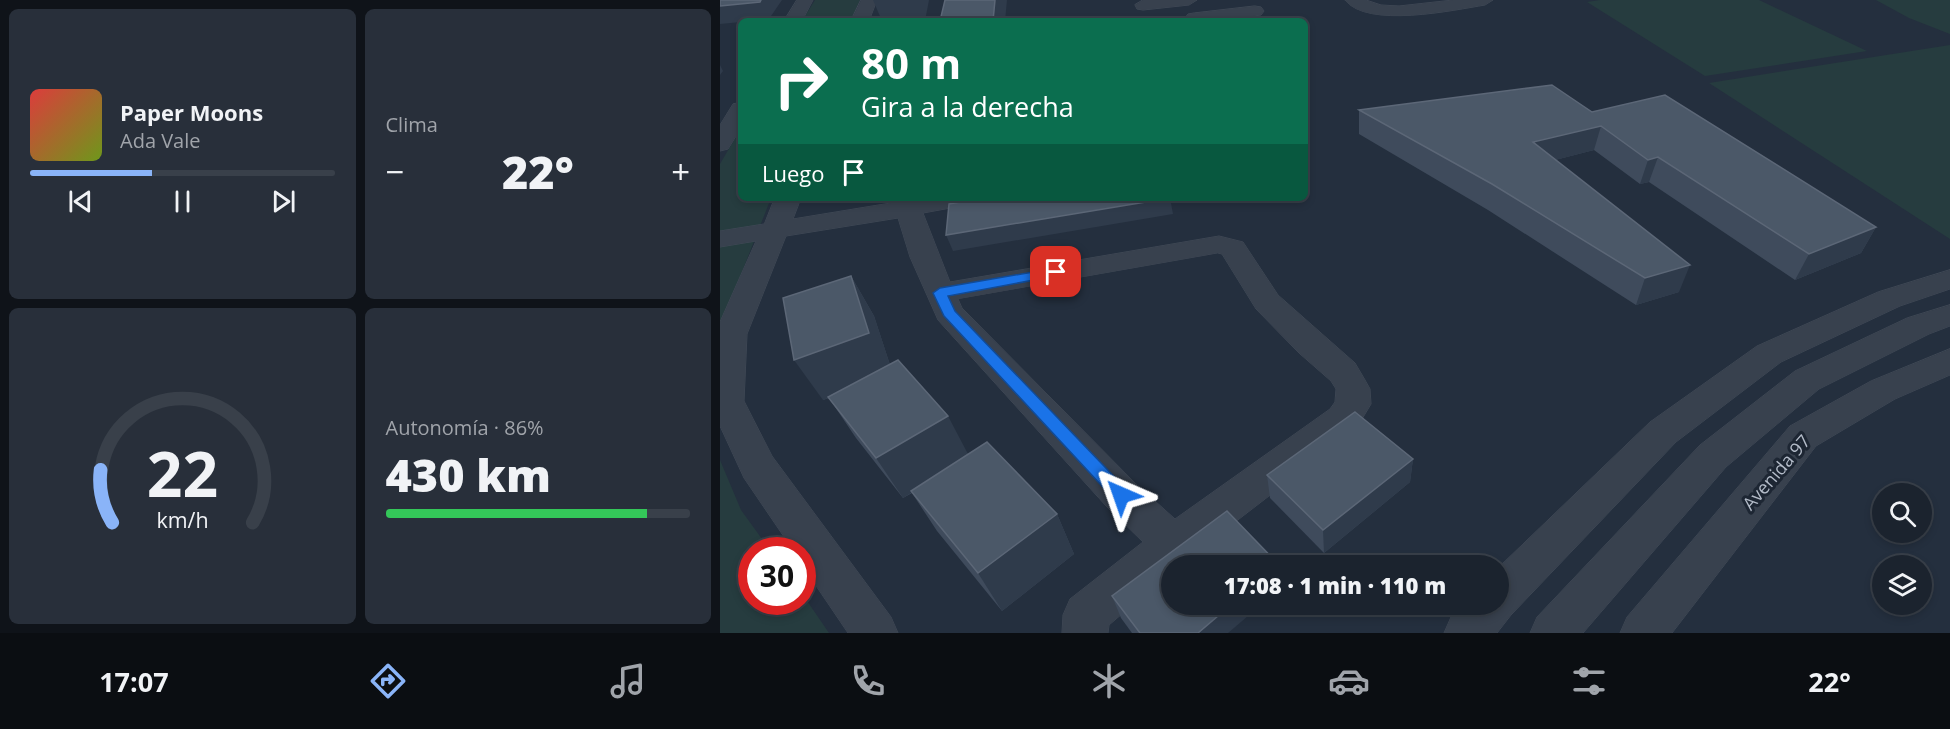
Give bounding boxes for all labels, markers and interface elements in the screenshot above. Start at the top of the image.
text: 80 m [861,34,961,91]
icon: right [762,42,840,120]
text: Gira a la derecha [861,88,1074,125]
text: Paper Moons [120,97,263,127]
text: Clima [386,111,438,138]
text: Ada Vale [120,127,201,154]
text: 22° [502,141,574,202]
text: − [386,149,404,194]
text: + [671,149,690,194]
icon: arrive [837,156,870,189]
text: Luego [762,158,825,188]
icon: previous [64,185,97,218]
icon: pause [166,185,199,218]
icon: next [267,185,300,218]
pin [1030,246,1081,297]
icon: arrive [1039,255,1072,288]
text: Autonomía · 86% [386,414,544,441]
street label: Avenida 97 [1737,429,1815,515]
text: 22 [147,430,218,515]
text: 430 km [386,444,551,505]
position arrow [1089,463,1153,527]
map controls [1872,483,1932,615]
button: search [1872,483,1932,543]
text: km/h [156,505,208,534]
speed limit sign: 30 [738,537,816,615]
button: layers [1872,555,1932,615]
text: 17:08 · 1 min · 110 m [1224,570,1446,600]
icon: directions [367,660,409,702]
icon: music [607,660,649,702]
icon: phone [847,660,889,702]
icon: climate [1088,660,1130,702]
icon: car [1328,660,1370,702]
icon: filters [1568,660,1610,702]
text: 17:07 [99,663,169,700]
text: 22° [1808,663,1851,700]

